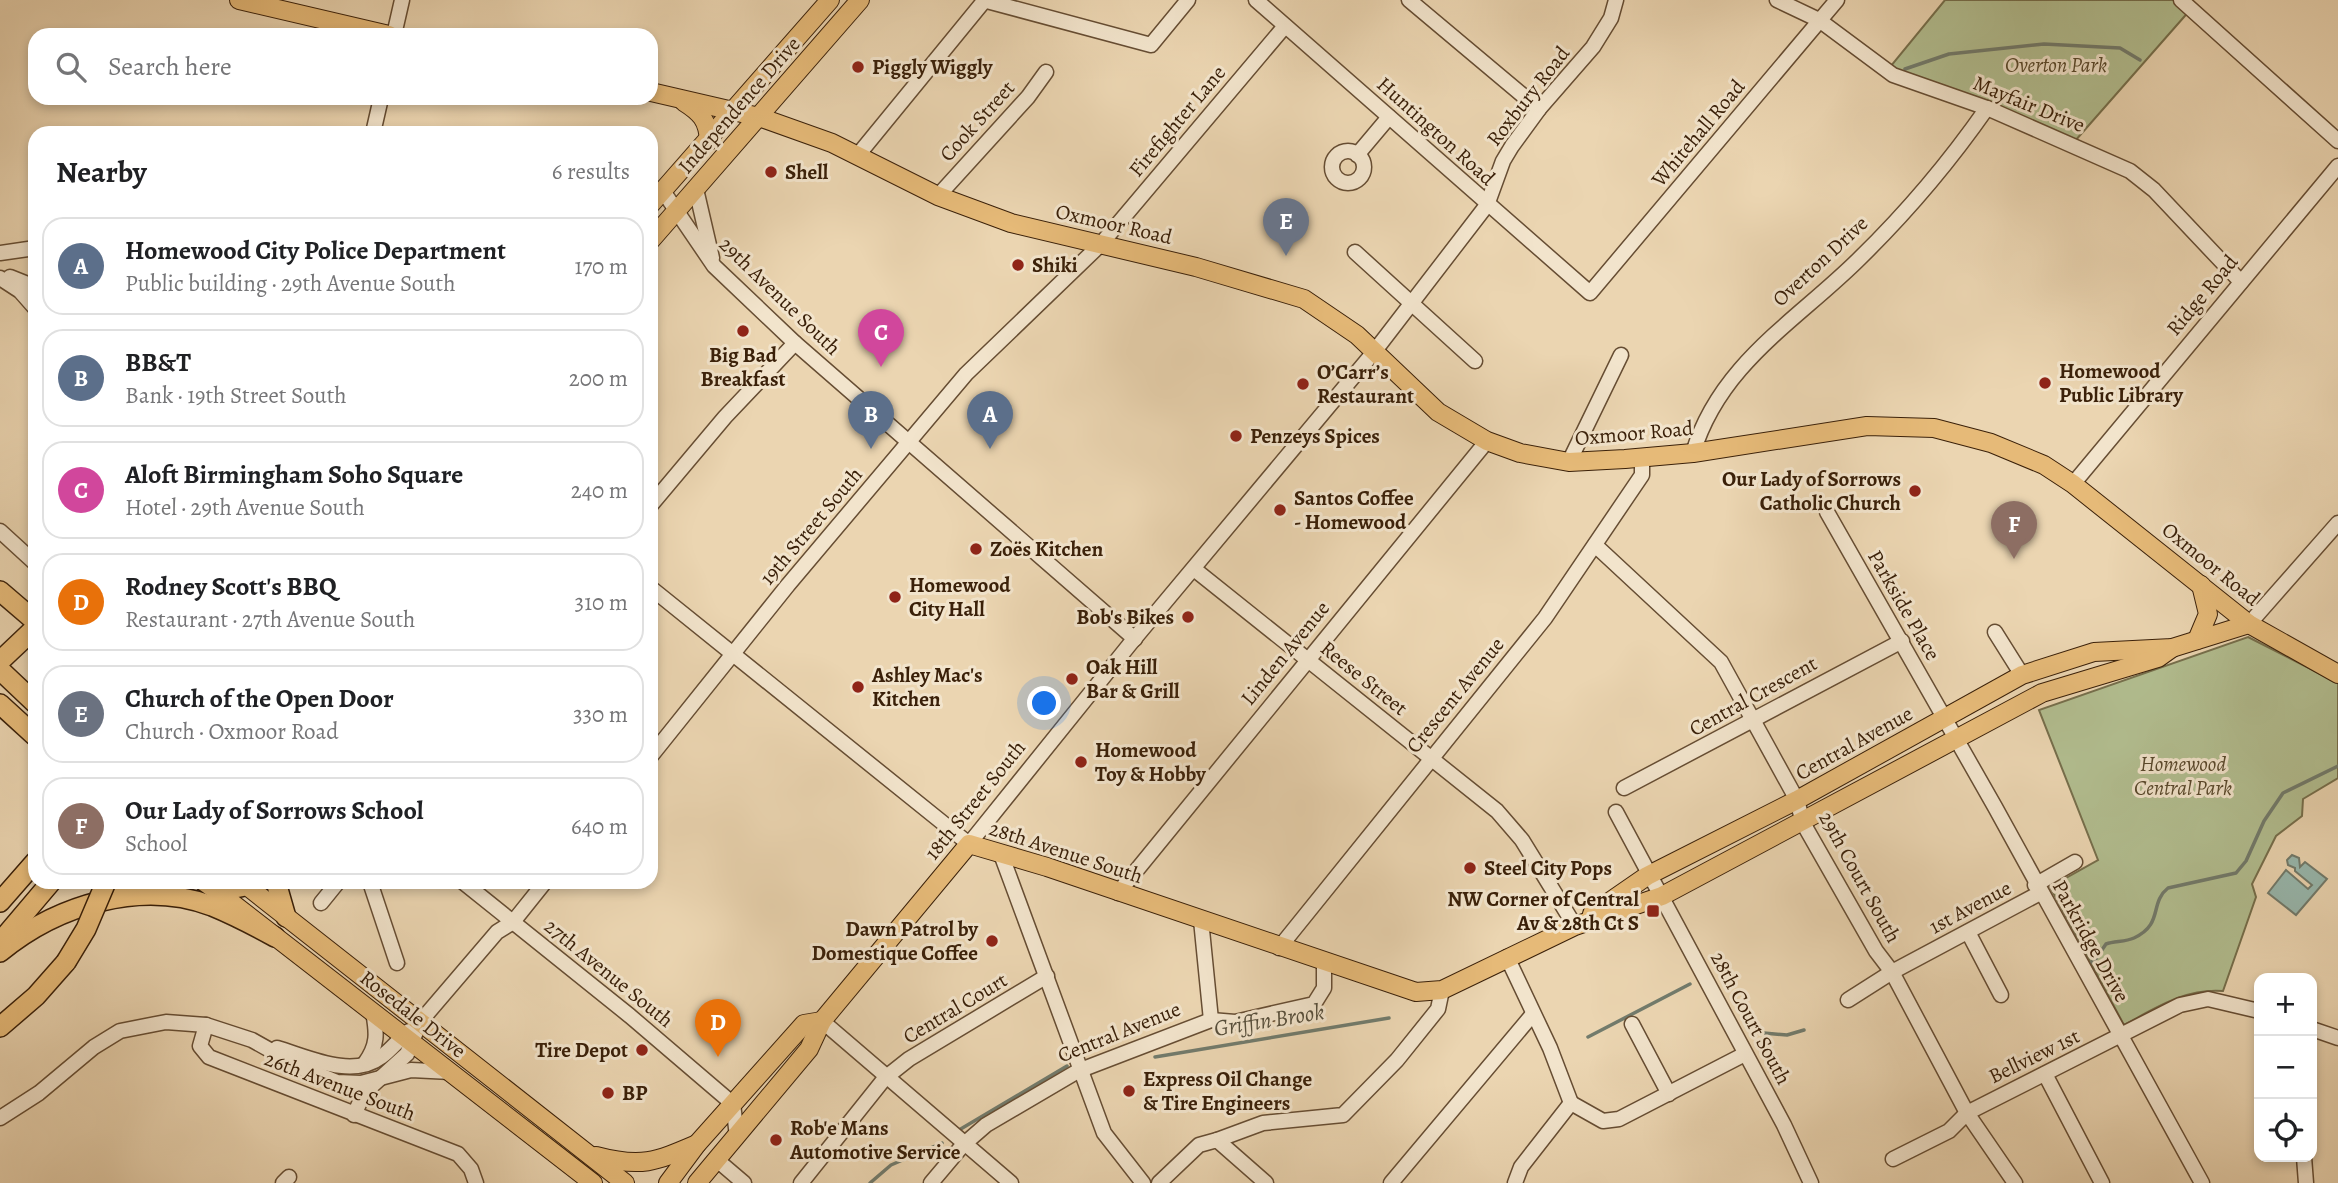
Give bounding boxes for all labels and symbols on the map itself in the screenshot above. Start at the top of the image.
street label: Independence Drive [672,31,806,179]
street label: Roxbury Road [1480,40,1576,152]
park label: Overton Park [2005,51,2107,79]
place label: Piggly Wiggly [872,53,994,81]
marker: Piggly Wiggly [850,59,866,75]
street label: Firefighter Lane [1122,59,1232,183]
street label: Mayfair Drive [1969,69,2089,139]
street label: Huntington Road [1371,70,1502,192]
street label: Whitehall Road [1644,73,1752,193]
street label: Cook Street [933,74,1021,167]
place label: Shell [785,158,829,186]
marker: Shell [763,164,779,180]
street label: Oxmoor Road [1053,197,1176,251]
pin: E [1263,198,1309,256]
street label: Overton Drive [1766,209,1874,313]
street label: 29th Avenue South [713,231,847,361]
street label: Ridge Road [2160,248,2245,341]
place label: Shiki [1032,251,1078,279]
marker: Shiki [1010,257,1026,273]
pin: C [858,309,904,367]
marker: Big Bad Breakfast [735,323,751,339]
place label: Big Bad Breakfast [701,341,785,393]
place label: Homewood Public Library [2059,357,2184,409]
place label: O’Carr’s Restaurant [1317,358,1414,410]
marker: Homewood Public Library [2037,375,2053,391]
marker: O’Carr’s Restaurant [1295,376,1311,392]
pin: B [848,391,894,449]
pin: A [967,391,1013,449]
street label: Oxmoor Road [1574,414,1695,452]
place label: Penzeys Spices [1250,422,1380,450]
marker: Penzeys Spices [1228,428,1244,444]
street label: 19th Street South [754,461,868,591]
place label: Our Lady of Sorrows Catholic Church [1722,465,1901,517]
marker: Our Lady of Sorrows Catholic Church [1907,483,1923,499]
place label: Santos Coffee - Homewood [1294,484,1414,536]
pin: F [1991,501,2037,559]
marker: Santos Coffee - Homewood [1272,502,1288,518]
street label: Oxmoor Road [2156,516,2267,613]
place label: Zoës Kitchen [990,535,1104,563]
marker: Zoës Kitchen [968,541,984,557]
street label: Parkside Place [1861,545,1947,665]
place label: Homewood City Hall [909,571,1011,623]
marker: Homewood City Hall [887,589,903,605]
street label: Linden Avenue [1234,595,1336,711]
place label: Bob's Bikes [1076,603,1174,631]
marker: Bob's Bikes [1180,609,1196,625]
street label: Crescent Avenue [1400,631,1510,759]
street label: Reese Street [1315,634,1414,722]
street label: Central Crescent [1684,649,1822,743]
place label: Oak Hill Bar & Grill [1086,653,1180,705]
place label: Ashley Mac's Kitchen [871,661,983,713]
marker: Oak Hill Bar & Grill [1064,671,1080,687]
marker: Ashley Mac's Kitchen [850,679,866,695]
your location [1027,686,1061,720]
street label: Central Avenue [1790,699,1918,787]
street label: 18th Street South [918,734,1032,866]
place label: Homewood Toy & Hobby [1095,736,1207,788]
park label: Homewood Central Park [2134,750,2232,802]
marker: Homewood Toy & Hobby [1073,754,1089,770]
street label: 29th Court South [1812,806,1908,948]
street label: 28th Avenue South [986,814,1146,890]
place label: Steel City Pops [1484,854,1612,882]
marker: Steel City Pops [1462,860,1478,876]
street label: 1st Avenue [1924,874,2016,940]
street label: Parkridge Drive [2046,875,2136,1007]
place label: NW Corner of Central Av & 28th Ct S [1447,885,1639,937]
marker: NW Corner of Central Av & 28th Ct S [1645,903,1661,919]
street label: 27th Avenue South [539,912,679,1034]
place label: Dawn Patrol by Domestique Coffee [811,915,979,967]
marker: Dawn Patrol by Domestique Coffee [984,933,1000,949]
street label: 28th Court South [1704,947,1798,1089]
street label: Rosedale Drive [354,964,472,1064]
street label: Central Court [898,966,1012,1050]
street label: Central Avenue [1053,995,1185,1069]
water label: Griffin Brook [1212,996,1326,1044]
pin: D [695,999,741,1057]
street label: Bellview 1st [1984,1022,2084,1090]
place label: Tire Depot [535,1036,628,1064]
marker: Tire Depot [634,1042,650,1058]
street label: 26th Avenue South [261,1044,419,1128]
place label: Express Oil Change & Tire Engineers [1143,1065,1313,1117]
place label: BP [622,1079,647,1107]
marker: Express Oil Change & Tire Engineers [1121,1083,1137,1099]
marker: BP [600,1085,616,1101]
place label: Rob'e Mans Automotive Service [789,1114,961,1166]
marker: Rob'e Mans Automotive Service [768,1132,784,1148]

